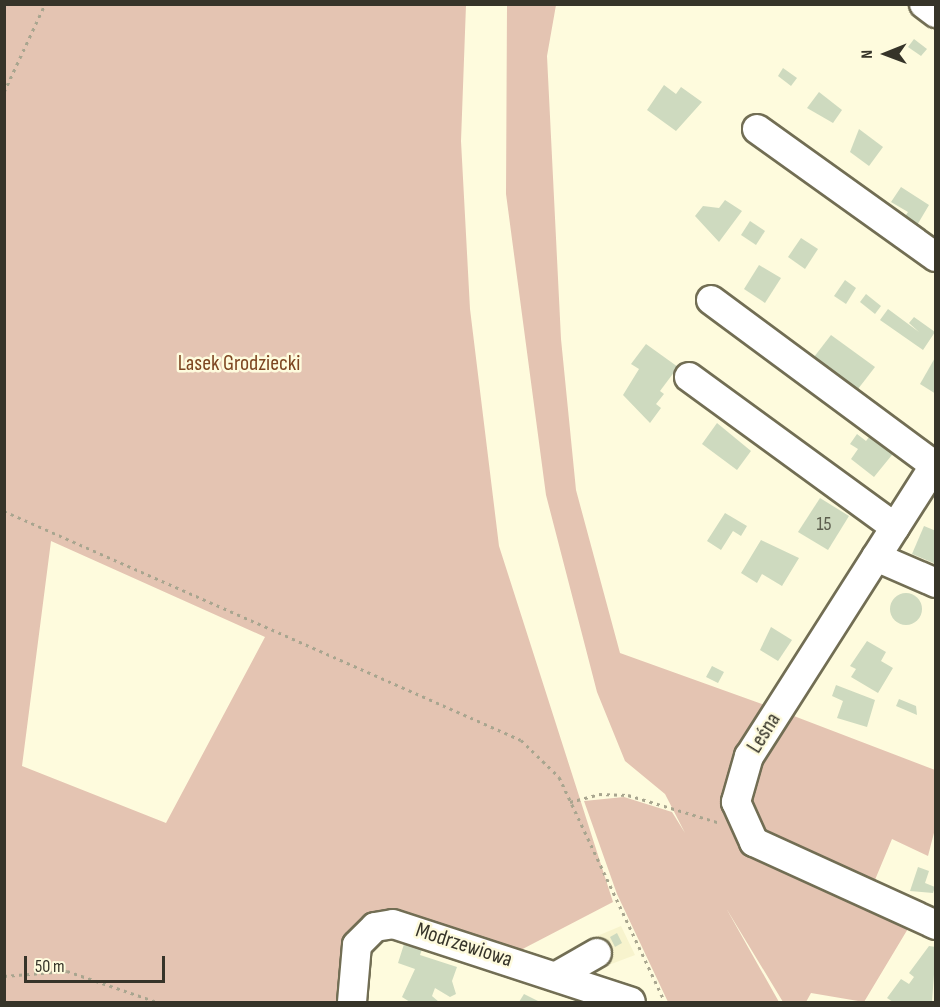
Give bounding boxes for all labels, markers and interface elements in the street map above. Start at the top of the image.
north arrow [856,24,916,84]
text: N [858,50,877,59]
park label: Lasek Grodziecki [178,351,300,377]
house number: 15 [816,512,832,536]
street label: Leśna [742,708,786,758]
street label: Modrzewiowa [412,917,516,973]
scale bar [27,944,168,982]
text: 50 m [35,956,65,977]

